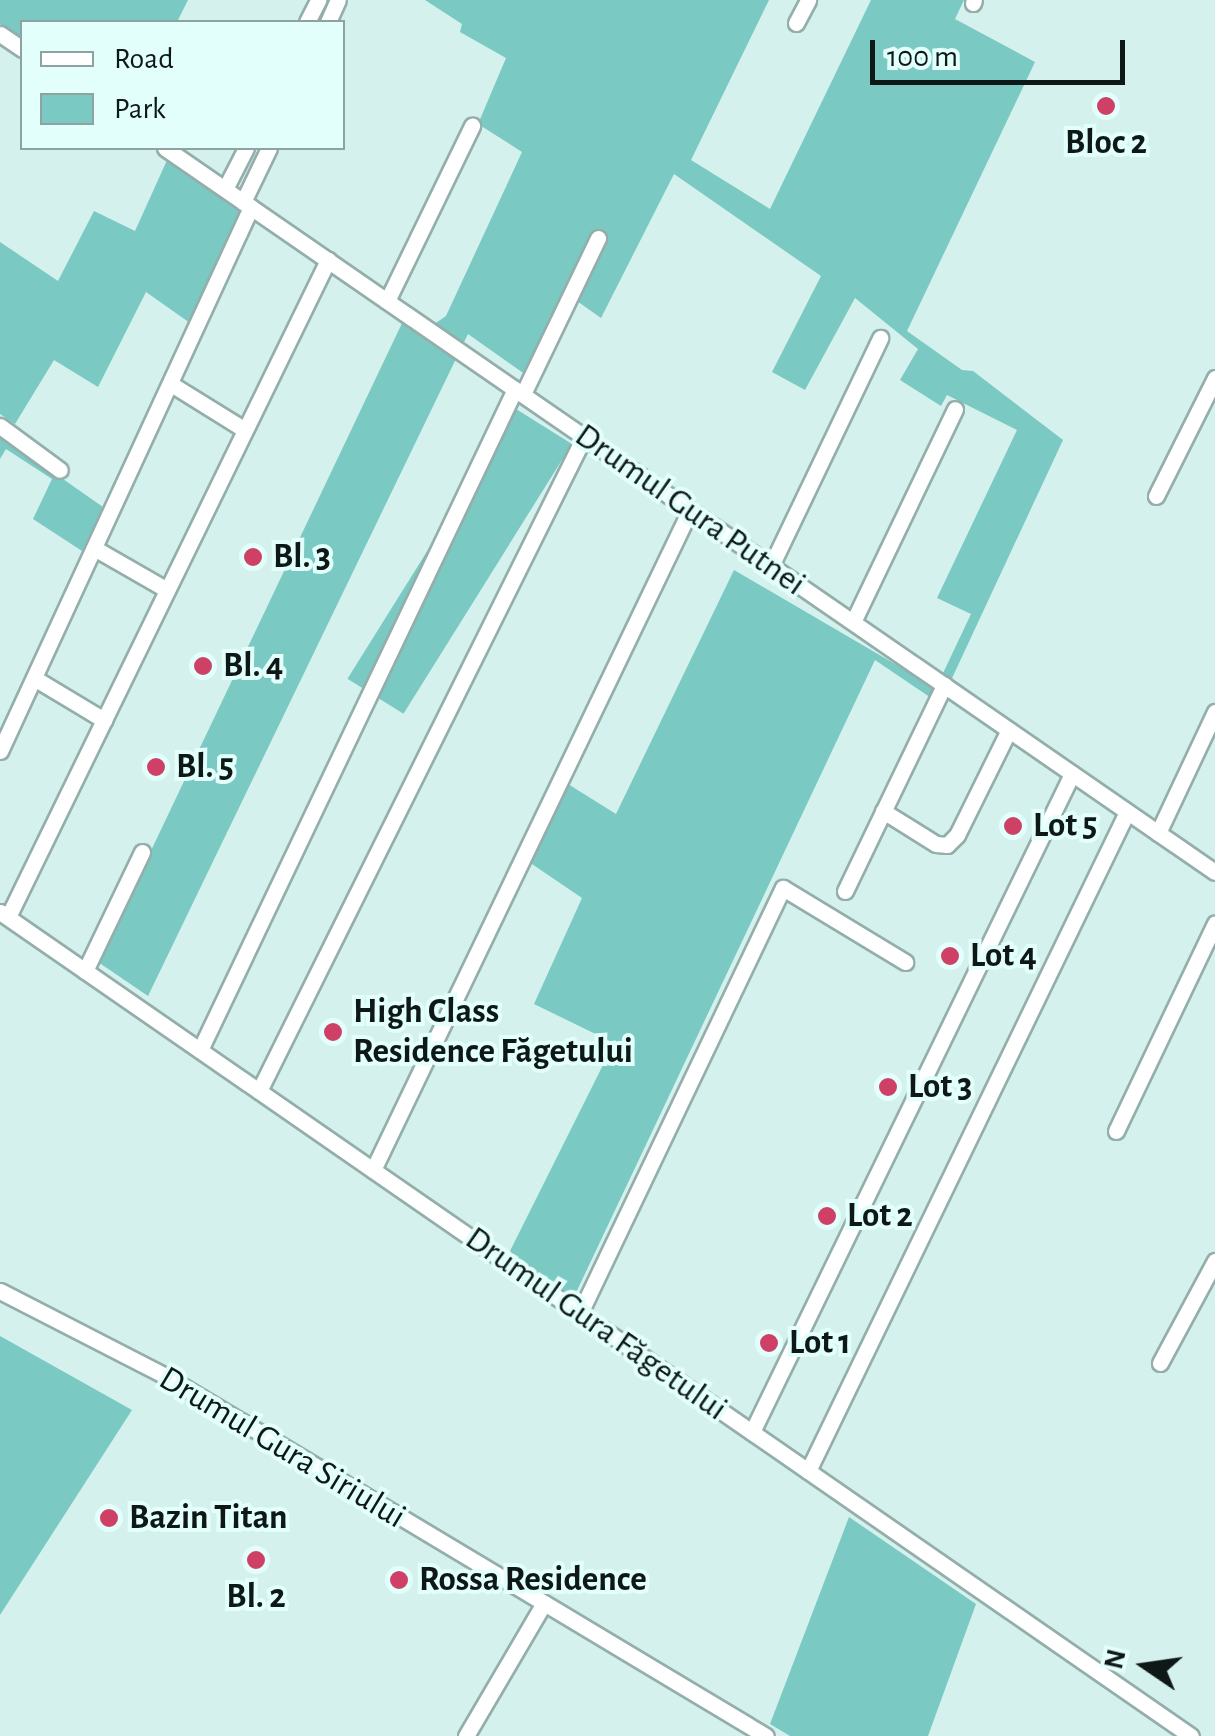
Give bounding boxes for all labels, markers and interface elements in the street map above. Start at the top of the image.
legend [20,20,345,150]
scale bar [875,20,1130,82]
text: 100 m [887,42,958,72]
text: Road [114,44,174,74]
text: Park [114,94,166,124]
marker: Bloc 2 [1095,95,1117,117]
place label: Bloc 2 [1065,122,1147,164]
street label: Drumul Gura Putnei [567,415,813,605]
place label: Bl. 3 [273,536,331,578]
marker: Bl. 3 [242,546,264,568]
place label: Bl. 4 [223,645,283,687]
marker: Bl. 4 [192,655,214,677]
place label: Bl. 5 [176,746,234,788]
marker: Bl. 5 [145,756,167,778]
place label: Lot 5 [1033,805,1097,847]
marker: Lot 5 [1002,815,1024,837]
place label: Lot 4 [970,935,1037,977]
marker: Lot 4 [939,945,961,967]
place label: High Class Residence Făgetului [353,991,633,1073]
marker: High Class Residence Făgetului [322,1021,344,1043]
place label: Lot 3 [908,1066,972,1108]
marker: Lot 3 [877,1076,899,1098]
place label: Lot 2 [847,1195,913,1237]
marker: Lot 2 [816,1205,838,1227]
street label: Drumul Gura Făgetului [457,1218,735,1430]
place label: Lot 1 [789,1322,851,1364]
marker: Lot 1 [758,1332,780,1354]
street label: Drumul Gura Siriului [151,1358,413,1538]
place label: Bazin Titan [129,1497,288,1539]
marker: Bazin Titan [98,1507,120,1529]
marker: Bl. 2 [245,1549,267,1571]
place label: Rossa Residence [419,1559,647,1601]
marker: Rossa Residence [388,1569,410,1591]
place label: Bl. 2 [226,1576,286,1618]
north arrow [1095,1616,1195,1716]
text: N [1100,1647,1132,1672]

